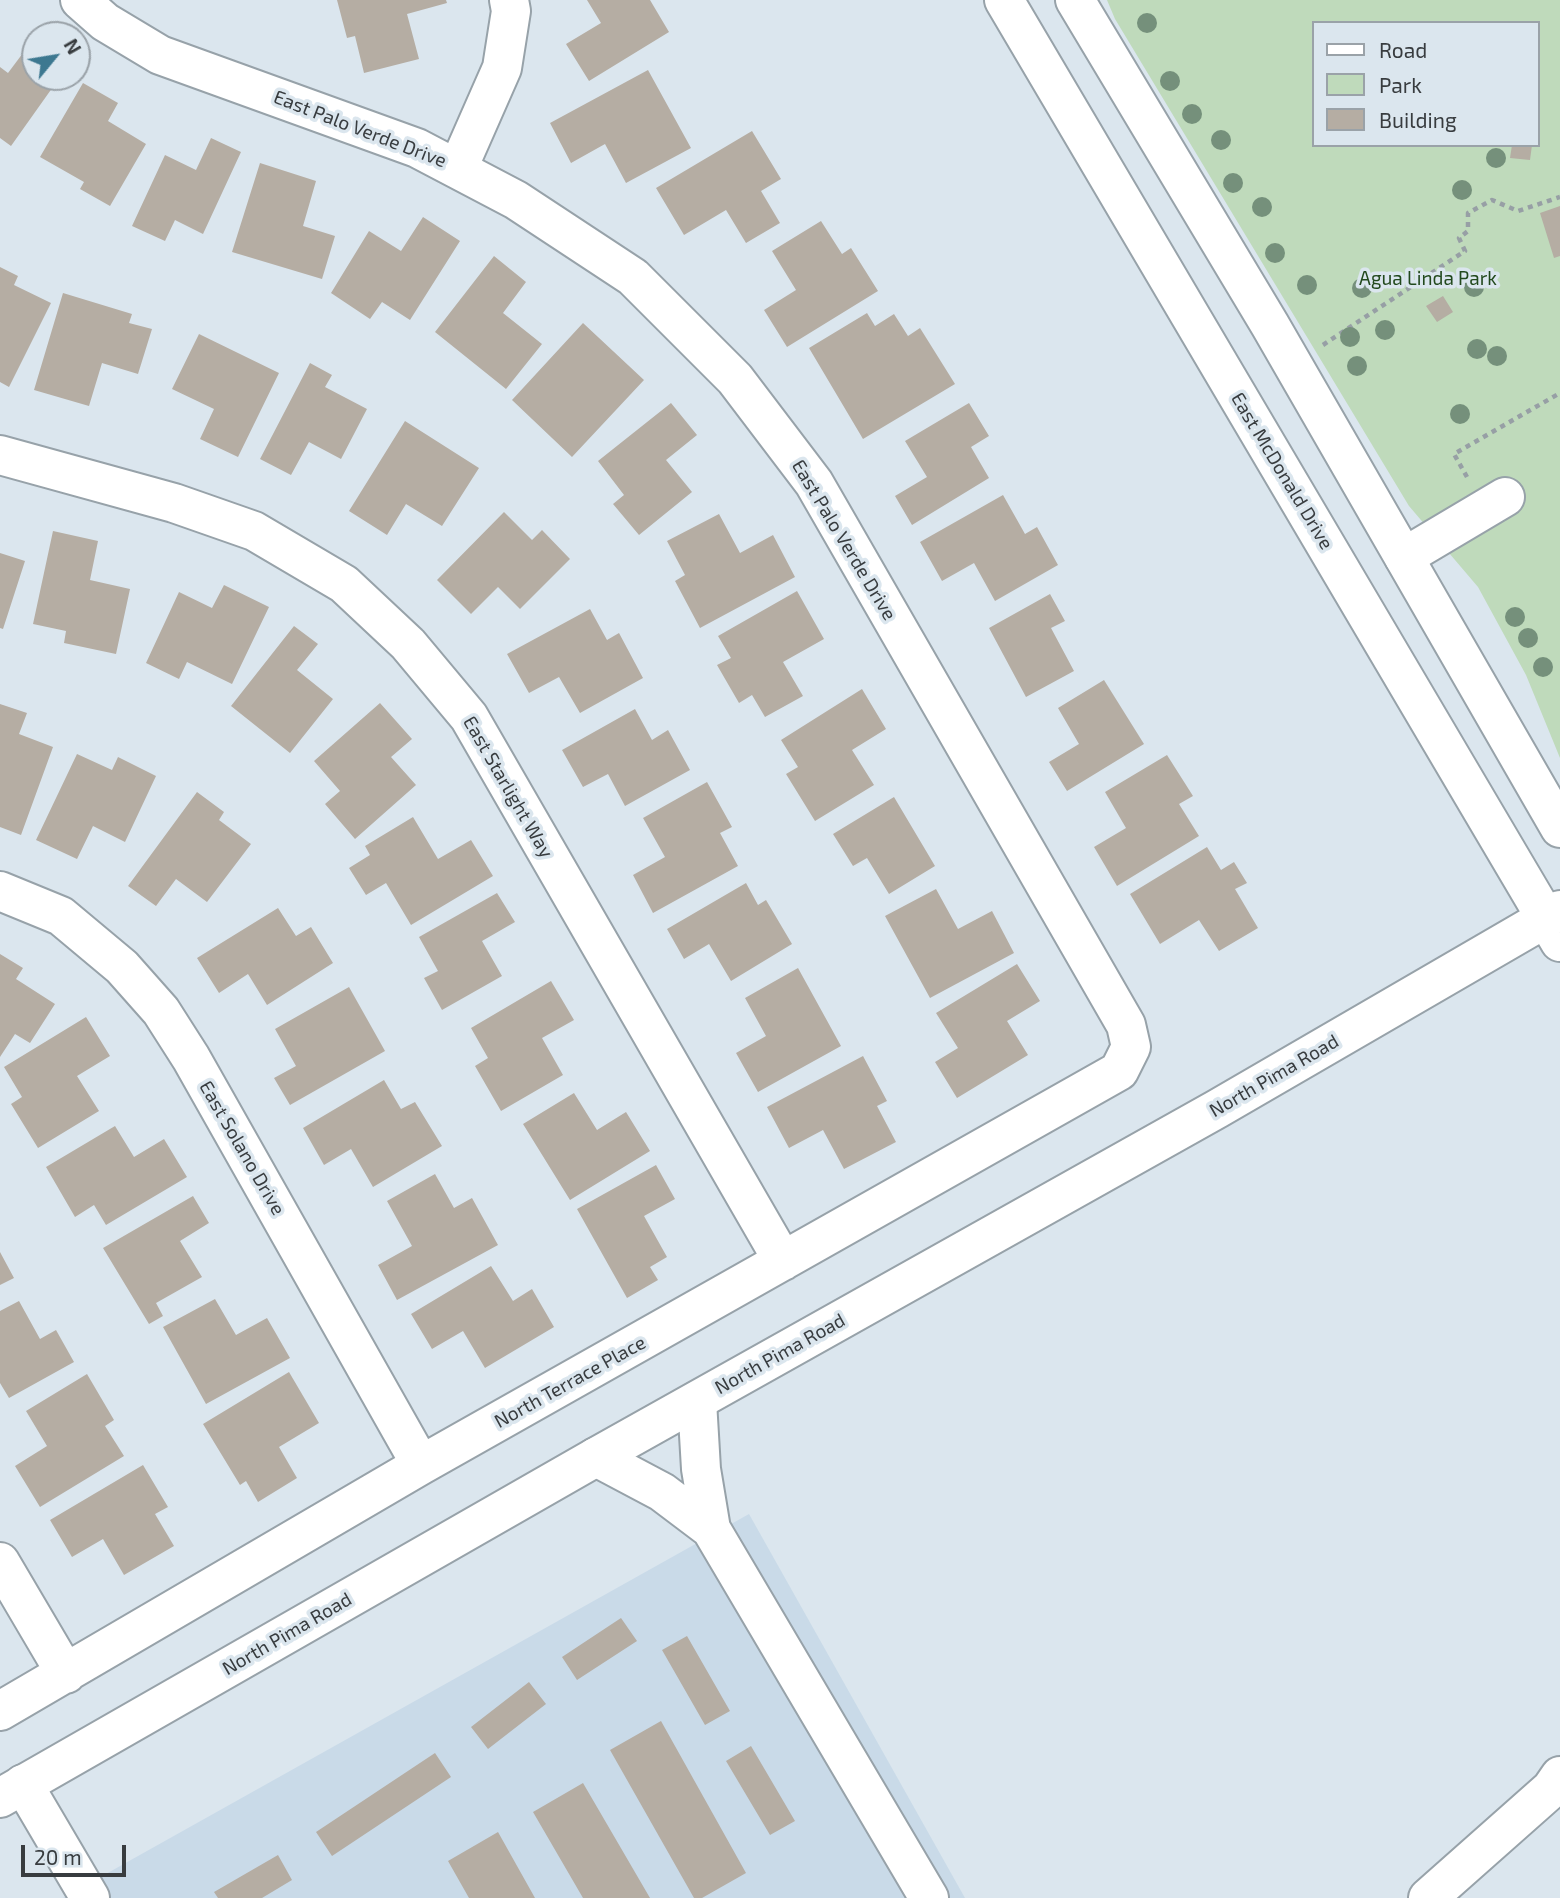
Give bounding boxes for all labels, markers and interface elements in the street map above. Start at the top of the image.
north arrow [21,21,91,91]
legend [1312,21,1539,147]
text: N [59,35,86,58]
text: Road [1379,37,1427,62]
text: Park [1379,72,1422,97]
street label: East Palo Verde Drive [270,86,450,172]
text: Building [1379,107,1457,132]
park label: Agua Linda Park [1359,268,1497,290]
street label: East McDonald Drive [1226,388,1338,554]
street label: East Palo Verde Drive [787,456,901,624]
street label: East Starlight Way [458,712,558,862]
street label: North Pima Road [1205,1030,1343,1122]
street label: East Solano Drive [194,1077,290,1219]
street label: North Pima Road [711,1309,849,1399]
street label: North Terrace Place [490,1331,650,1433]
street label: North Pima Road [218,1588,356,1680]
scale bar [24,1832,130,1876]
text: 20 m [34,1844,82,1869]

